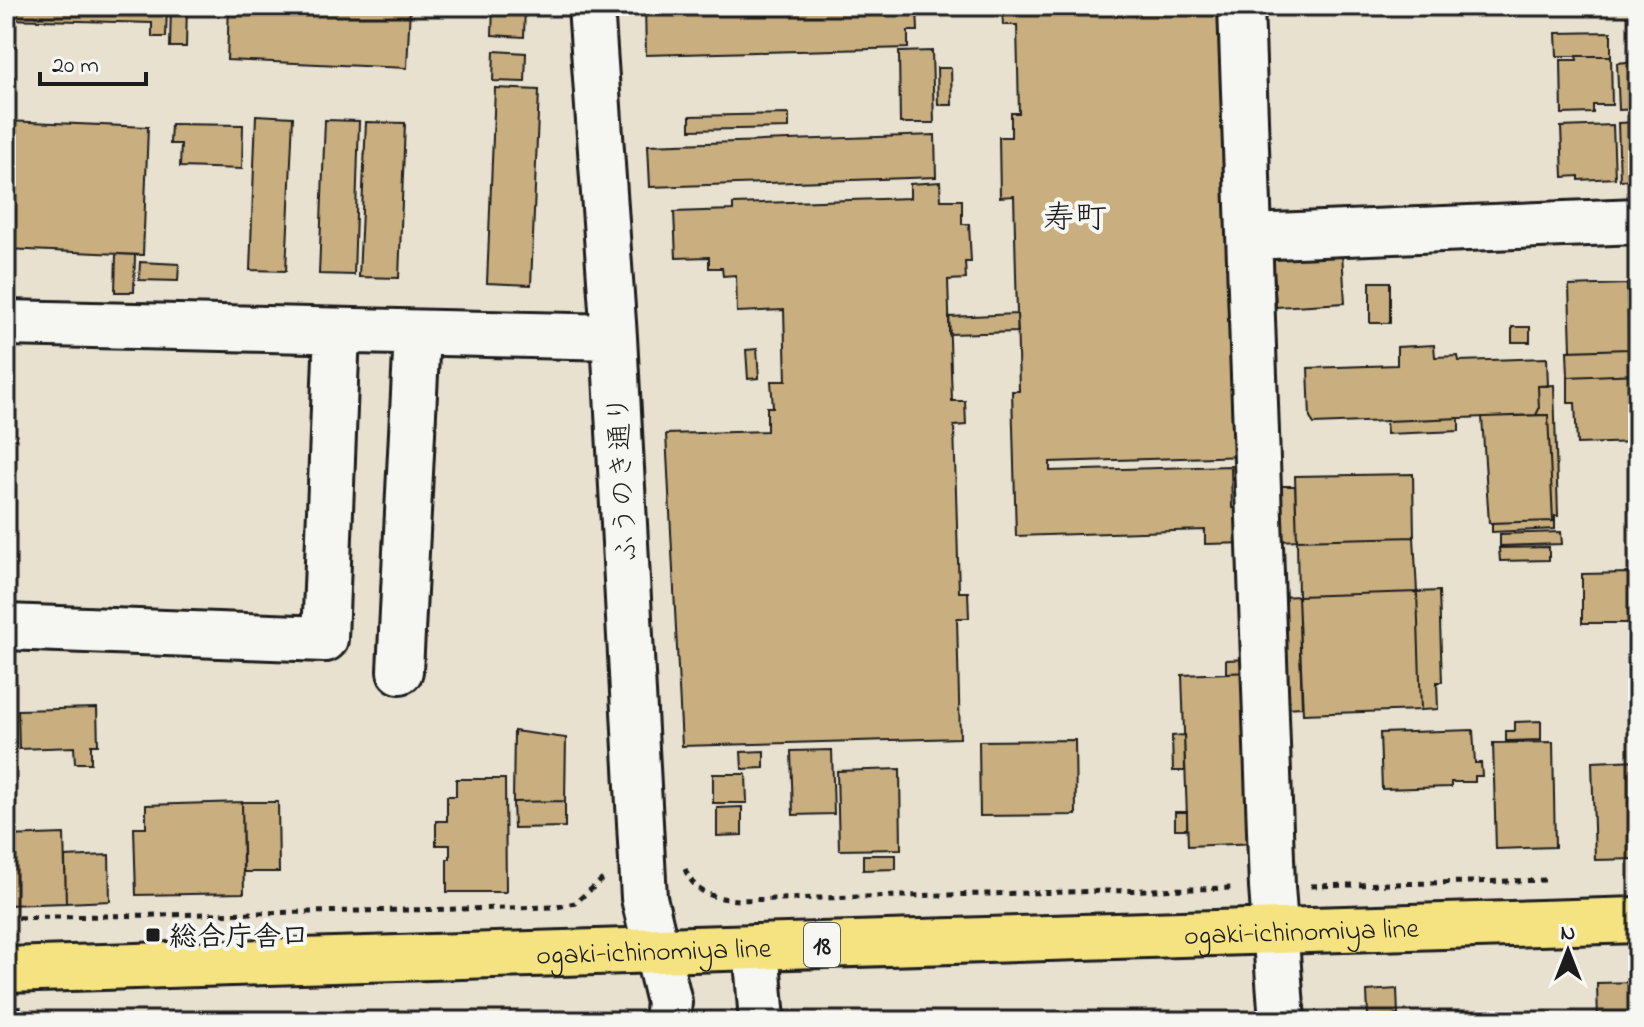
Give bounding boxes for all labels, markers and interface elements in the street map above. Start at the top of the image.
scale bar [40,36,146,86]
text: 20 m [52,49,99,84]
district label: 寿町 [1043,196,1107,243]
street label: ふうのき通り [600,394,649,564]
street label: ogaki-ichinomiya line [1183,910,1420,958]
north arrow [1528,911,1608,991]
place label: 総合庁舎口 [169,918,309,959]
text: N [1561,918,1575,950]
road number: 18 [804,923,840,967]
marker: 総合庁舎口 [144,926,162,944]
street label: ogaki-ichinomiya line [536,930,772,978]

